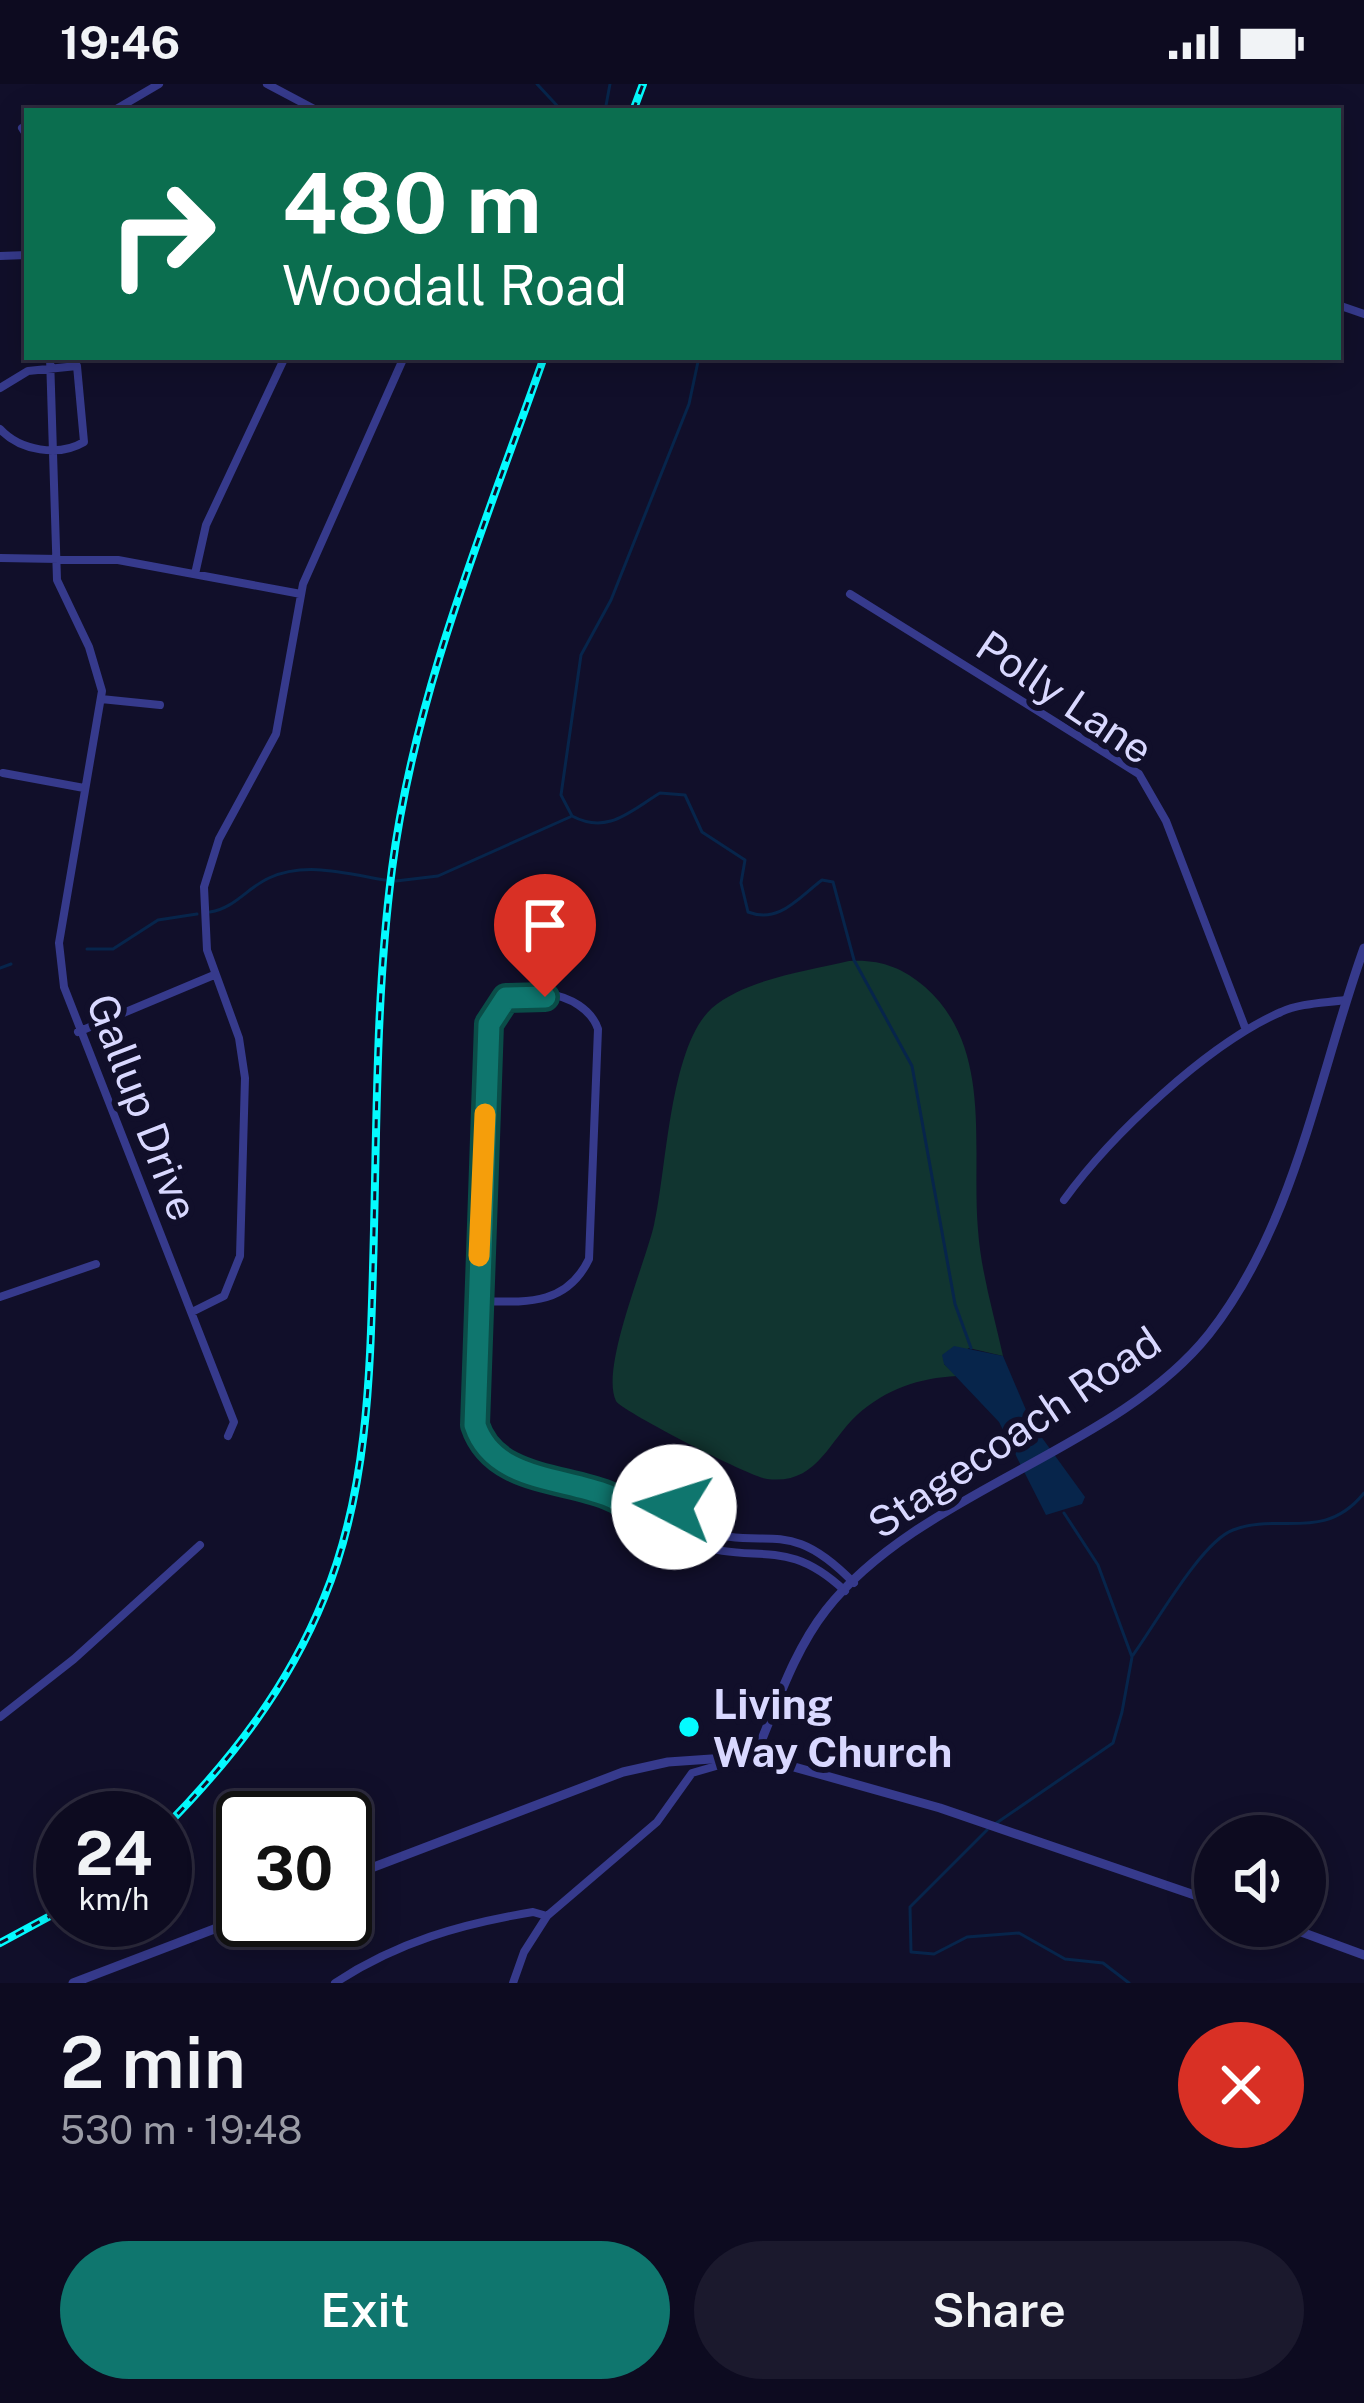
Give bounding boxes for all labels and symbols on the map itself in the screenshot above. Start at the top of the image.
street label: Polly Lane [968,620,1162,774]
pin [494,874,596,997]
street label: Gallup Drive [77,987,209,1227]
street label: Stagecoach Road [859,1316,1169,1548]
position arrow [611,1444,737,1570]
place label: Living Way Church [713,1679,952,1776]
marker: Living Way Church [676,1714,702,1740]
speed limit sign: 30 [216,1791,372,1947]

